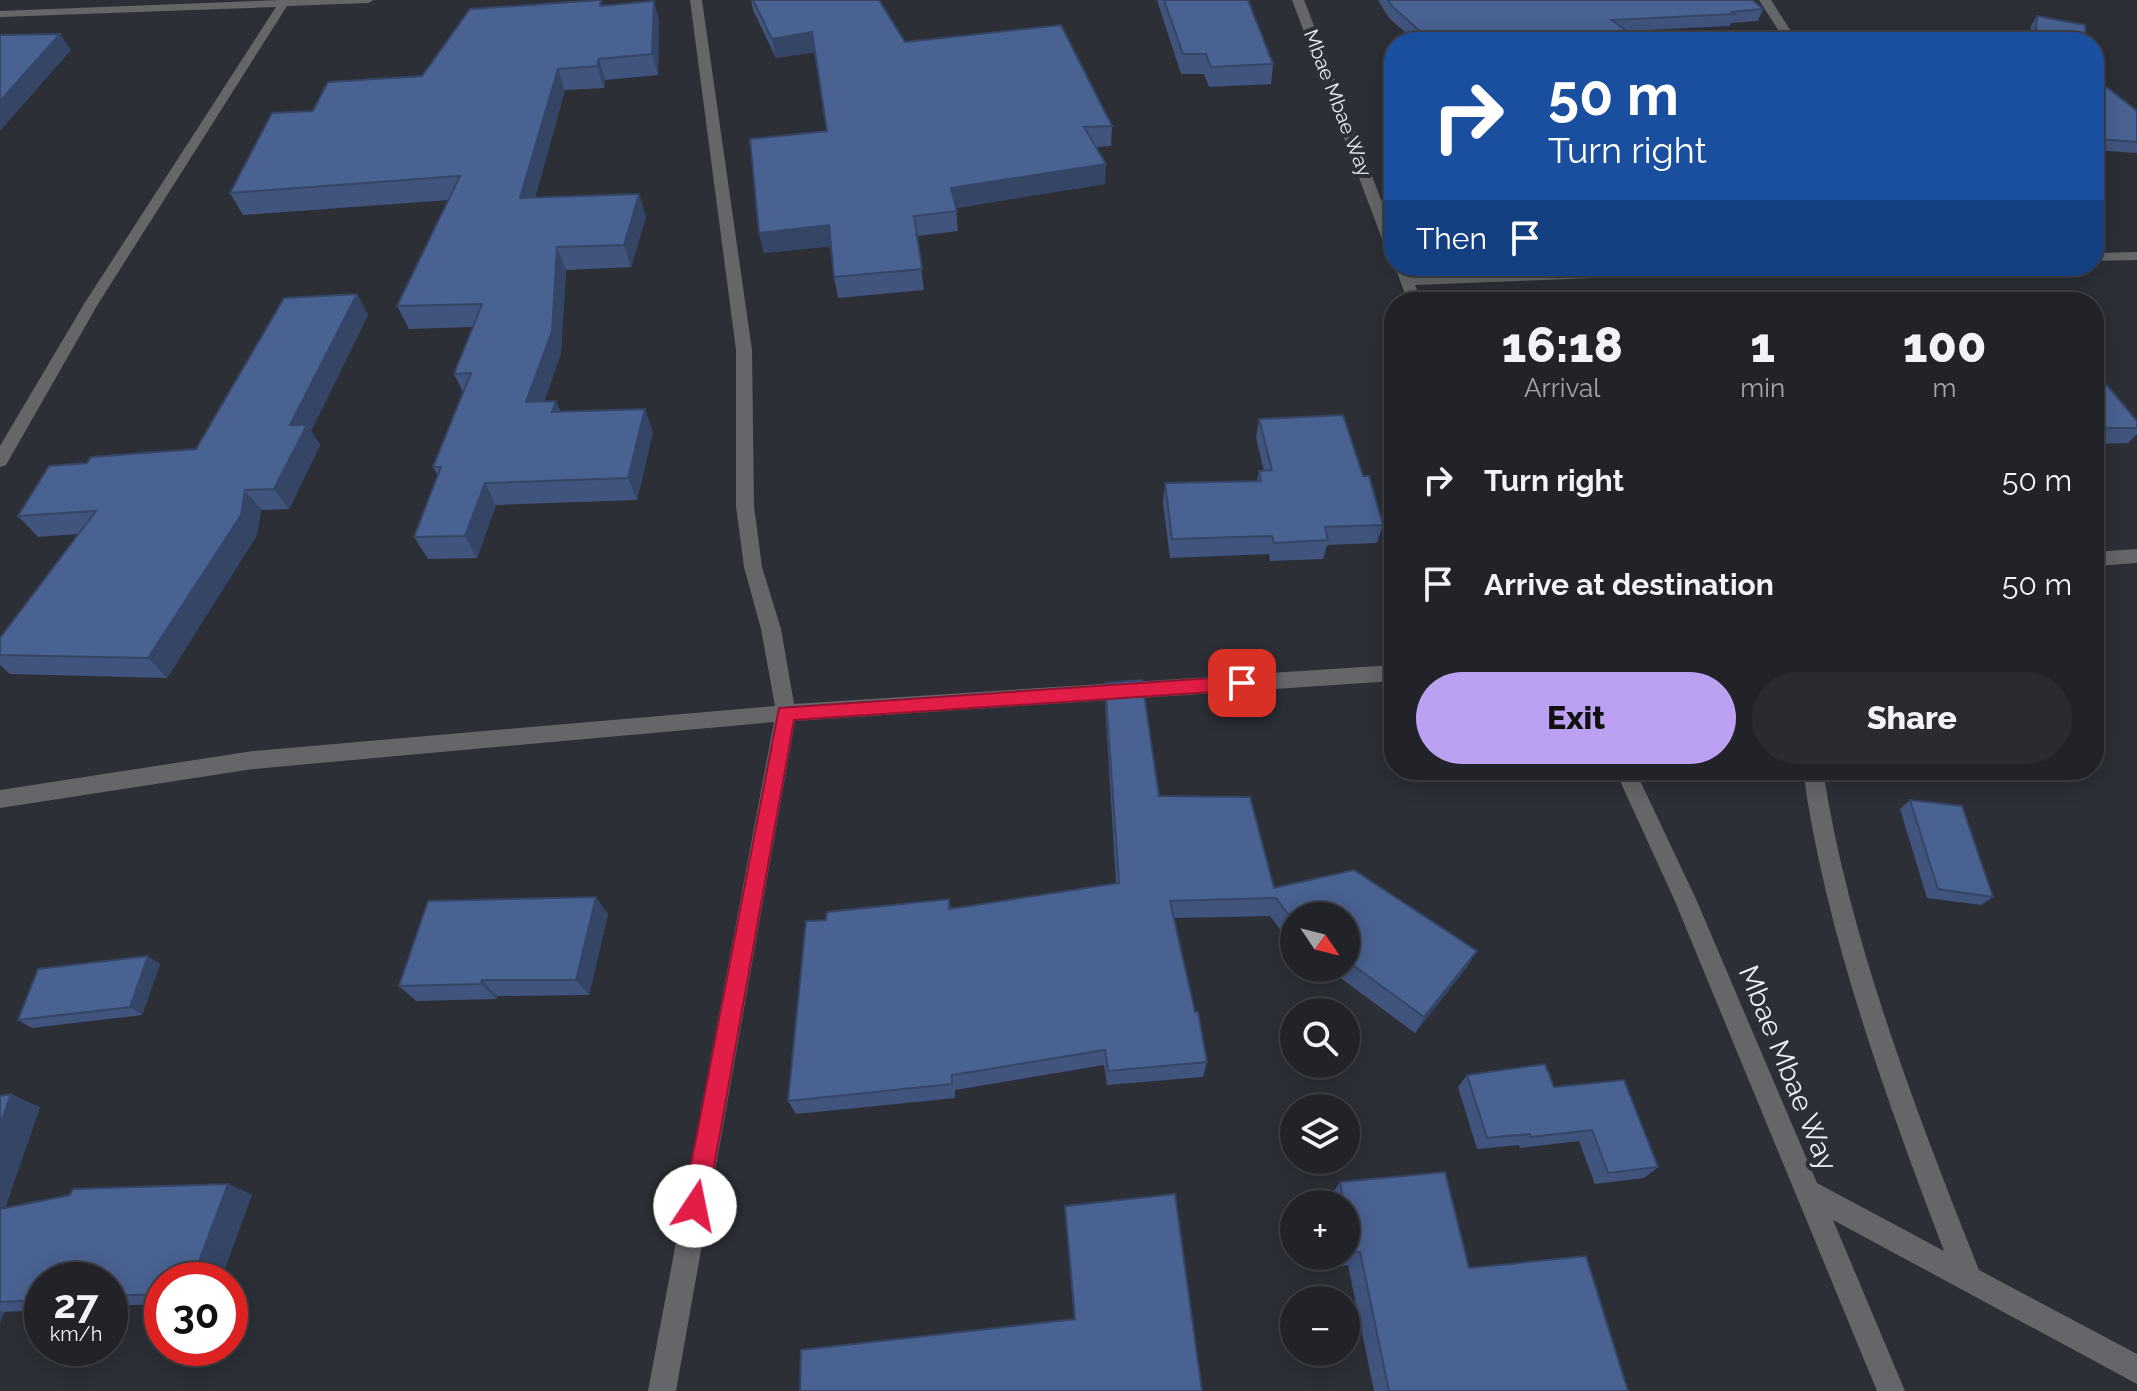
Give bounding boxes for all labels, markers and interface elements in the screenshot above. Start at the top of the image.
street label: Mbae Mbae Way [1299,26,1377,180]
text: 50 m [1548,62,1679,128]
icon: right [1416,64,1520,168]
text: Turn right [1548,129,1707,171]
icon: arrive [1503,216,1547,260]
text: Then [1416,221,1487,256]
text: 16:18 [1502,317,1623,373]
text: 1 [1750,317,1775,373]
text: 100 [1903,317,1986,373]
text: Arrival [1524,373,1600,403]
text: min [1740,373,1785,403]
text: m [1933,373,1956,403]
icon: right [1416,458,1460,502]
text: Turn right [1484,463,1624,498]
text: 50 m [2002,463,2072,498]
icon: arrive [1416,562,1460,606]
text: Arrive at destination [1484,567,1774,602]
text: 50 m [2002,567,2072,602]
pin [1208,649,1276,717]
icon: arrive [1220,661,1264,705]
button: Exit [1416,672,1736,764]
button: Share [1752,672,2072,764]
north arrow [1280,902,1360,982]
map controls [1280,902,1360,1366]
street label: Mbae Mbae Way [1732,961,1844,1175]
button: search [1280,998,1360,1078]
button: layers [1280,1094,1360,1174]
position arrow [653,1164,737,1248]
button: + [1280,1190,1360,1270]
speed limit sign: 30 [144,1262,248,1366]
text: 27 [53,1280,98,1327]
button: − [1280,1286,1360,1366]
text: km/h [50,1322,102,1346]

